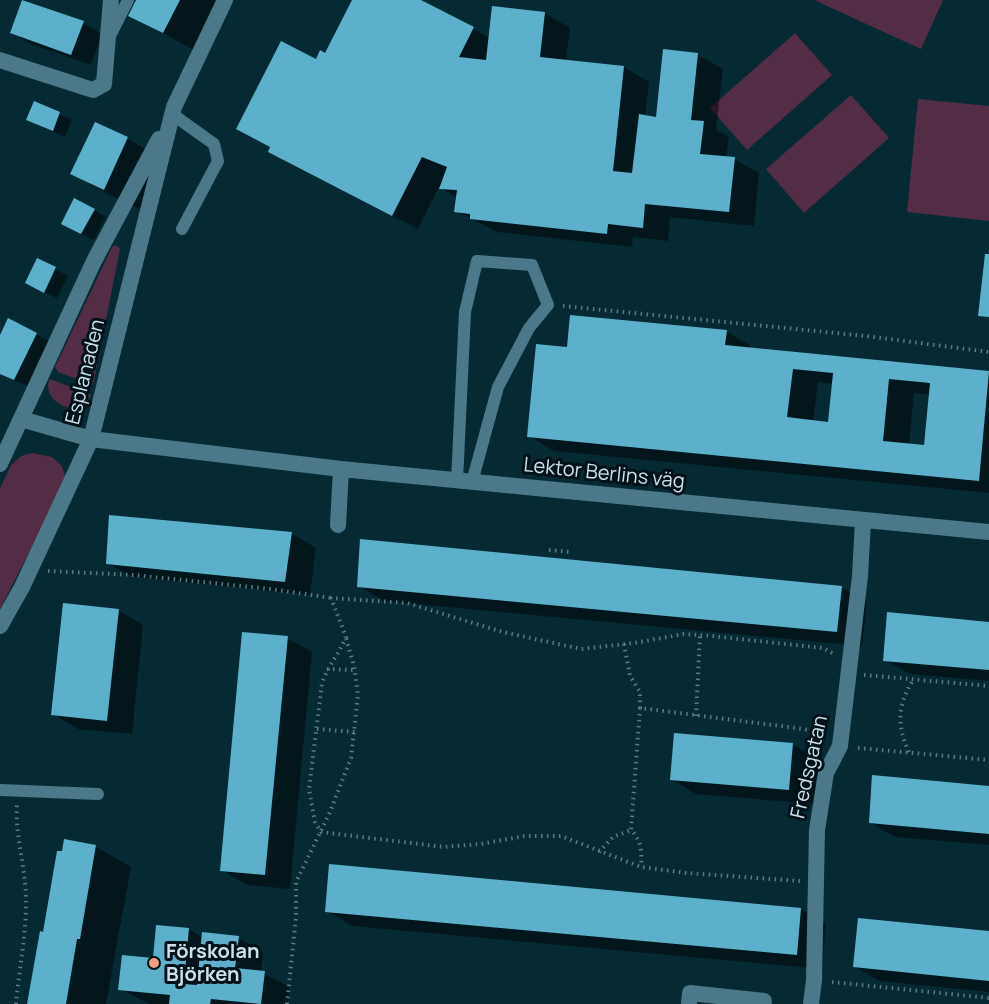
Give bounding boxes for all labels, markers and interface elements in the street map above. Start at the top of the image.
street label: Esplanaden [61,317,111,427]
street label: Lektor Berlins väg [522,454,686,494]
street label: Fredsgatan [786,713,834,821]
place label: Förskolan Björken [166,940,259,987]
marker: Förskolan Björken [147,956,161,970]

